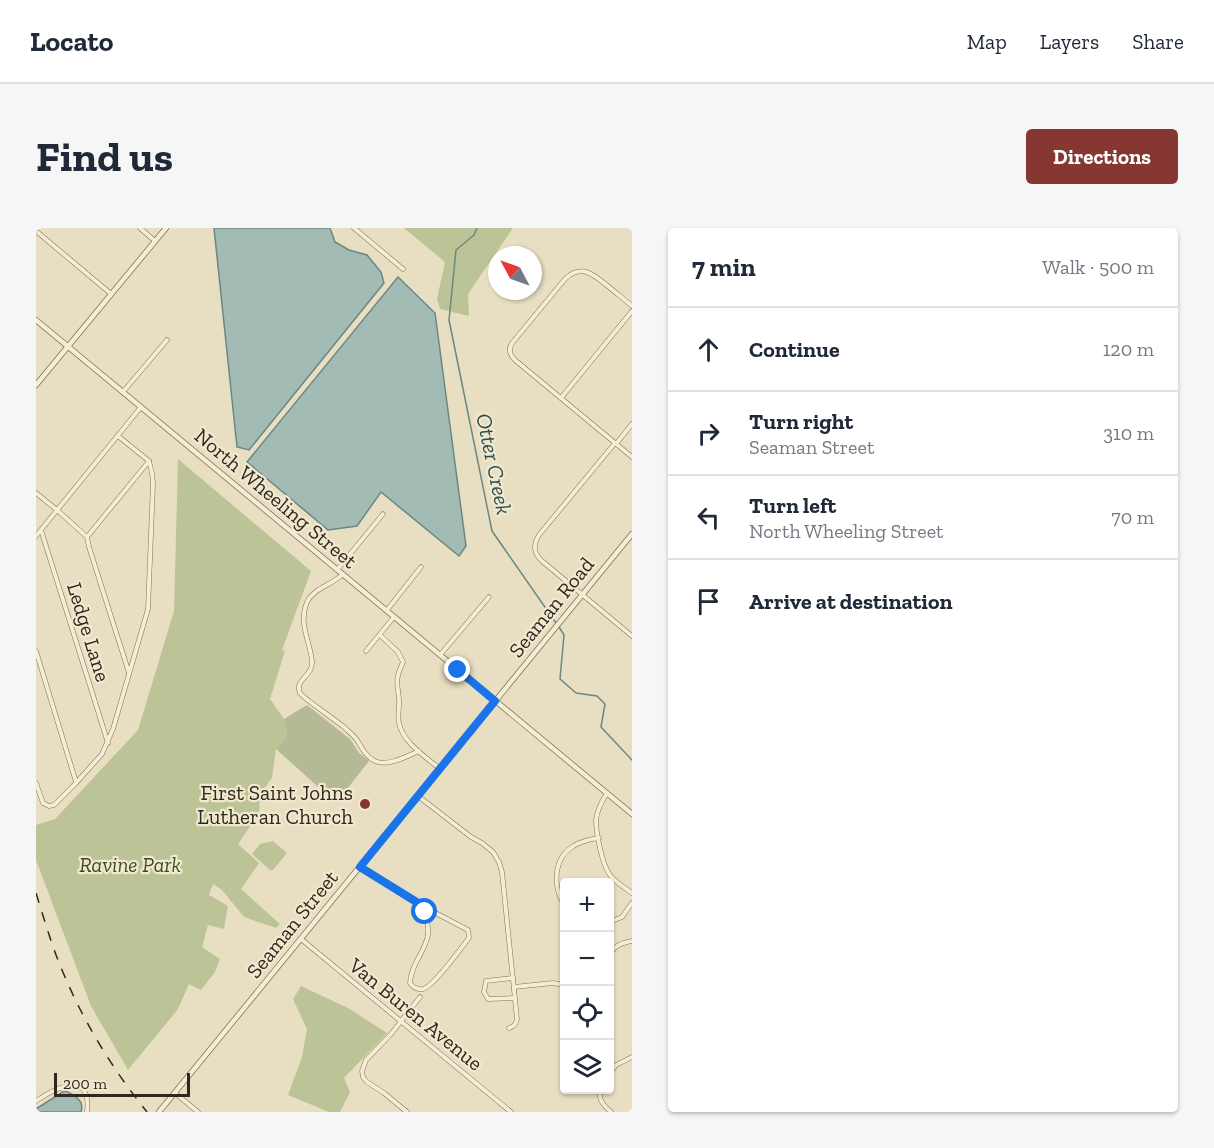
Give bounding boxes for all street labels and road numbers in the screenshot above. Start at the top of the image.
street label: North Wheeling Street [190,423,362,573]
street label: Seaman Road [503,552,599,662]
street label: Ledge Lane [62,579,116,685]
street label: Seaman Street [241,865,343,983]
street label: Van Buren Avenue [343,952,488,1076]

